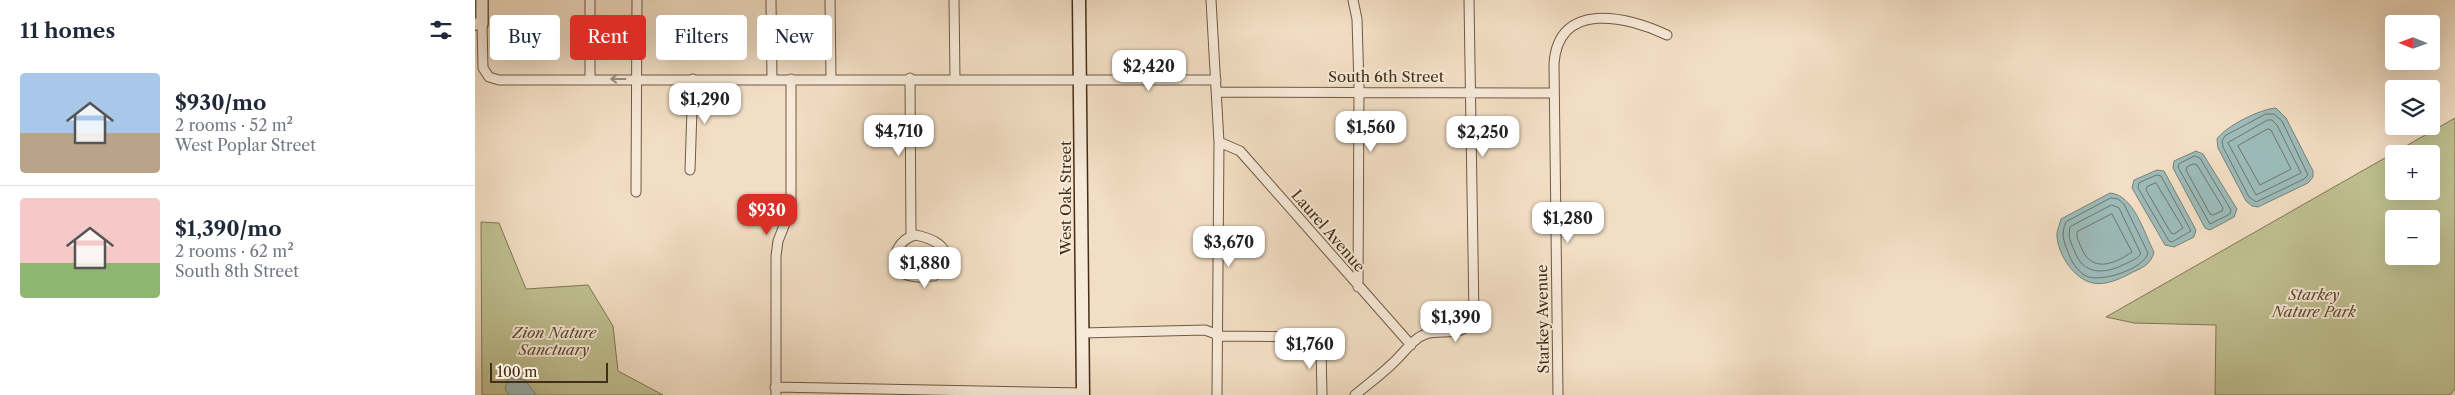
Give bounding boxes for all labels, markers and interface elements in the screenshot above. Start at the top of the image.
chip: Buy [490,15,560,60]
chip: Rent [570,15,646,60]
chip: Filters [656,15,747,60]
chip: New [757,15,832,60]
north arrow [2385,15,2440,70]
map controls [2385,15,2440,265]
icon: filters [427,16,455,44]
text: 11 homes [20,18,115,43]
pin: $2,420 [1108,49,1190,92]
text: $2,420 [1123,56,1175,76]
street label: South 6th Street [1328,67,1445,86]
one-way arrow [610,74,626,84]
button: layers [2385,80,2440,135]
pin: $1,290 [664,82,746,125]
text: $1,290 [680,89,730,109]
text: $930/mo [175,90,266,115]
icon: home [60,93,120,153]
pin: $1,560 [1330,110,1412,153]
pin: $4,710 [858,114,940,157]
text: 2 rooms · 52 m² [175,115,293,135]
pin: $2,250 [1442,116,1524,158]
text: $1,560 [1346,117,1396,137]
text: $4,710 [875,121,923,141]
text: $2,250 [1457,122,1509,142]
text: West Poplar Street [175,135,316,155]
street label: West Oak Street [1056,140,1075,256]
button: + [2385,145,2440,200]
street label: Laurel Avenue [1288,186,1369,276]
pin: $930 [737,194,797,236]
text: $930 [748,200,786,220]
pin: $1,280 [1527,202,1609,244]
text: $1,280 [1543,208,1593,228]
button: − [2385,210,2440,265]
text: $1,390/mo [175,216,282,241]
icon: home [60,218,120,278]
pin: $3,670 [1188,226,1270,268]
text: $3,670 [1204,232,1254,252]
text: 2 rooms · 62 m² [175,241,294,261]
pin: $1,880 [884,246,966,289]
text: $1,880 [900,253,950,273]
text: South 8th Street [175,261,299,281]
street label: Starkey Avenue [1532,264,1553,374]
park label: Starkey Nature Park [2271,285,2356,321]
pin: $1,390 [1415,300,1497,343]
text: $1,390 [1431,307,1481,327]
park label: Zion Nature Sanctuary [511,323,597,359]
pin: $1,760 [1269,328,1351,370]
text: $1,760 [1286,334,1334,354]
scale bar [490,360,607,383]
text: 100 m [497,363,537,381]

